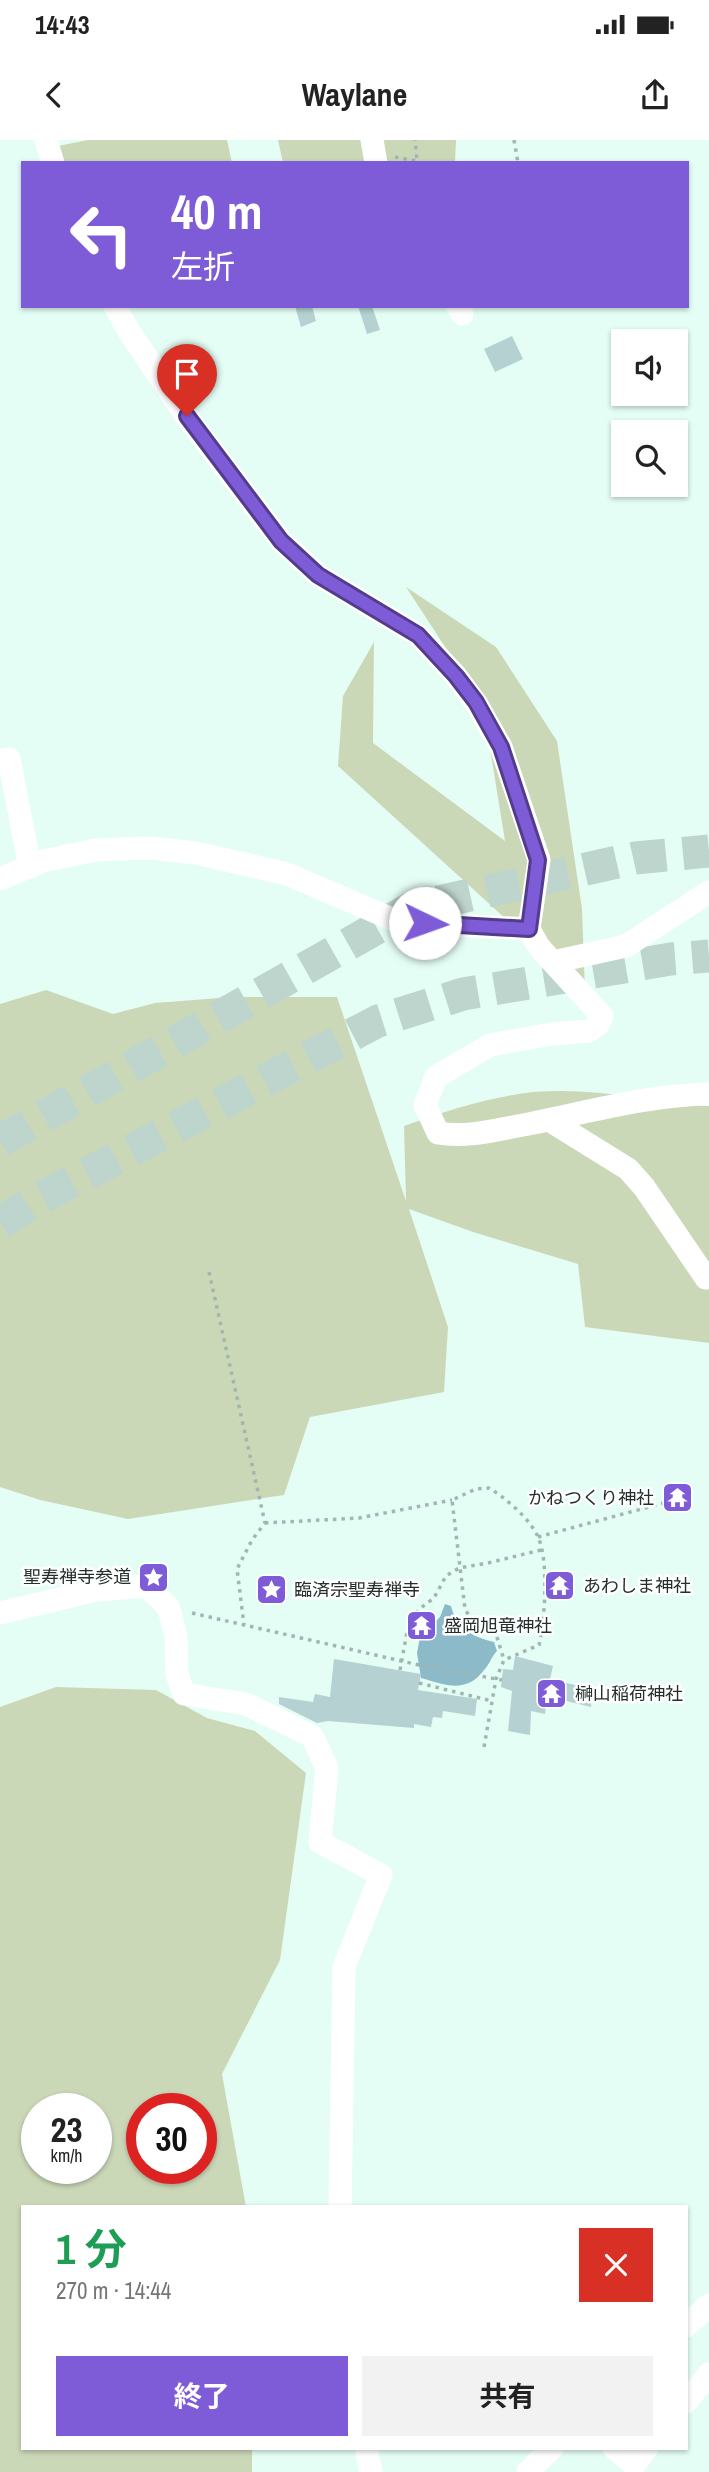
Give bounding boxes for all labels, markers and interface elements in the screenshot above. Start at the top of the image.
text: 14:43 [35,7,90,42]
text: Waylane [302,73,407,116]
icon: back [35,76,73,114]
icon: share [636,76,674,114]
text: 40 m [171,178,263,244]
icon: left [56,189,147,280]
text: 左折 [171,245,235,288]
map controls [611,329,688,497]
button: sound [611,329,688,406]
pin [157,344,217,416]
icon: arrive [168,355,206,393]
button: search [611,420,688,497]
position arrow [388,886,462,960]
temple icon: かねつくり神社 [660,1481,694,1515]
place label: かねつくり神社 [528,1485,654,1510]
place icon: 聖寿禅寺参道 [137,1560,171,1594]
place label: 聖寿禅寺参道 [23,1564,131,1589]
temple icon: あわしま神社 [543,1569,577,1603]
place icon: 臨済宗聖寿禅寺 [254,1573,288,1607]
place label: あわしま神社 [583,1573,691,1598]
place label: 臨済宗聖寿禅寺 [294,1577,420,1602]
temple icon: 盛岡旭竜神社 [404,1609,438,1643]
place label: 盛岡旭竜神社 [444,1613,552,1638]
temple icon: 榊山稲荷神社 [535,1677,569,1711]
place label: 榊山稲荷神社 [575,1681,683,1706]
speed limit sign: 30 [126,2093,217,2184]
text: 23 [51,2106,82,2153]
text: km/h [51,2143,83,2168]
text: 1 分 [56,2221,127,2277]
button: close [579,2228,653,2302]
text: 270 m · 14:44 [56,2275,171,2306]
button: 終了 [56,2356,348,2436]
button: 共有 [362,2356,653,2436]

